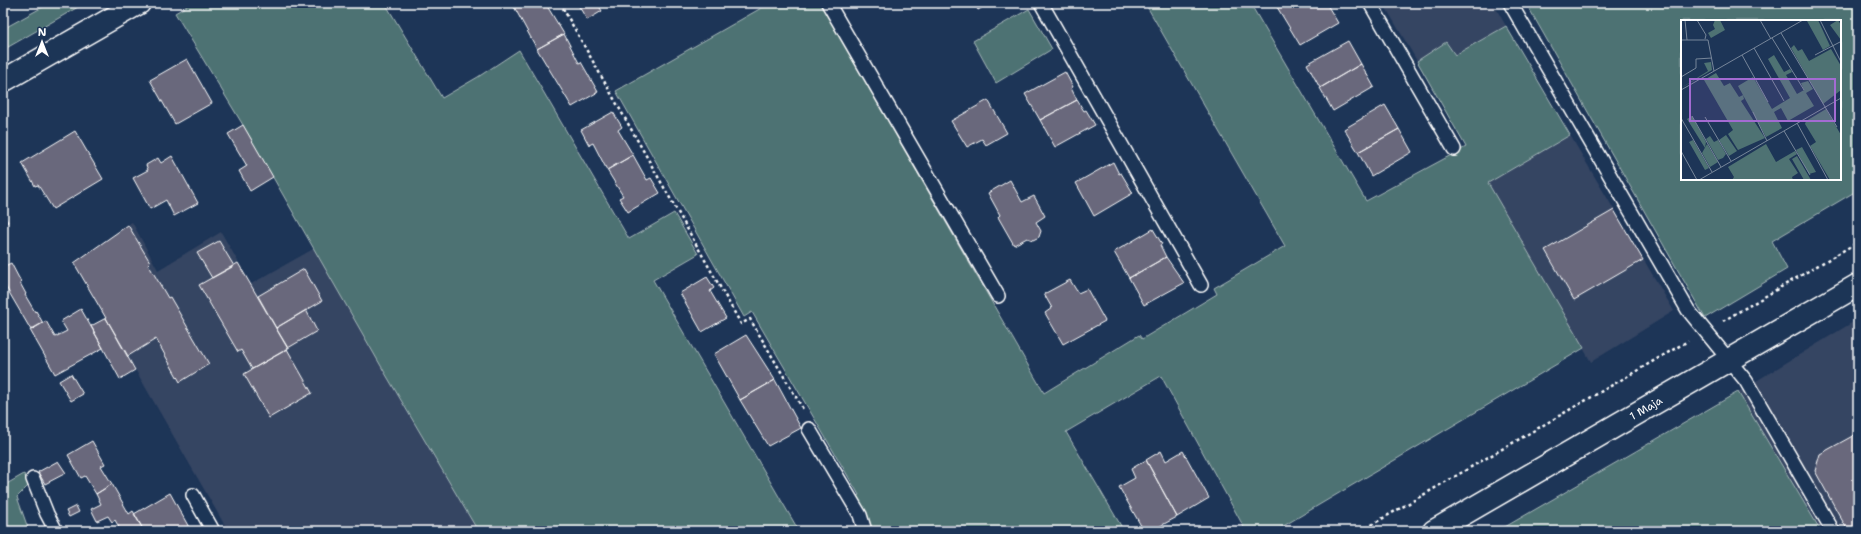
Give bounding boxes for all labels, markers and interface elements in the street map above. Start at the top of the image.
inset map [1681,20,1841,180]
north arrow [22,22,62,62]
text: N [38,25,47,40]
street label: 1 Maja [1627,393,1665,423]

